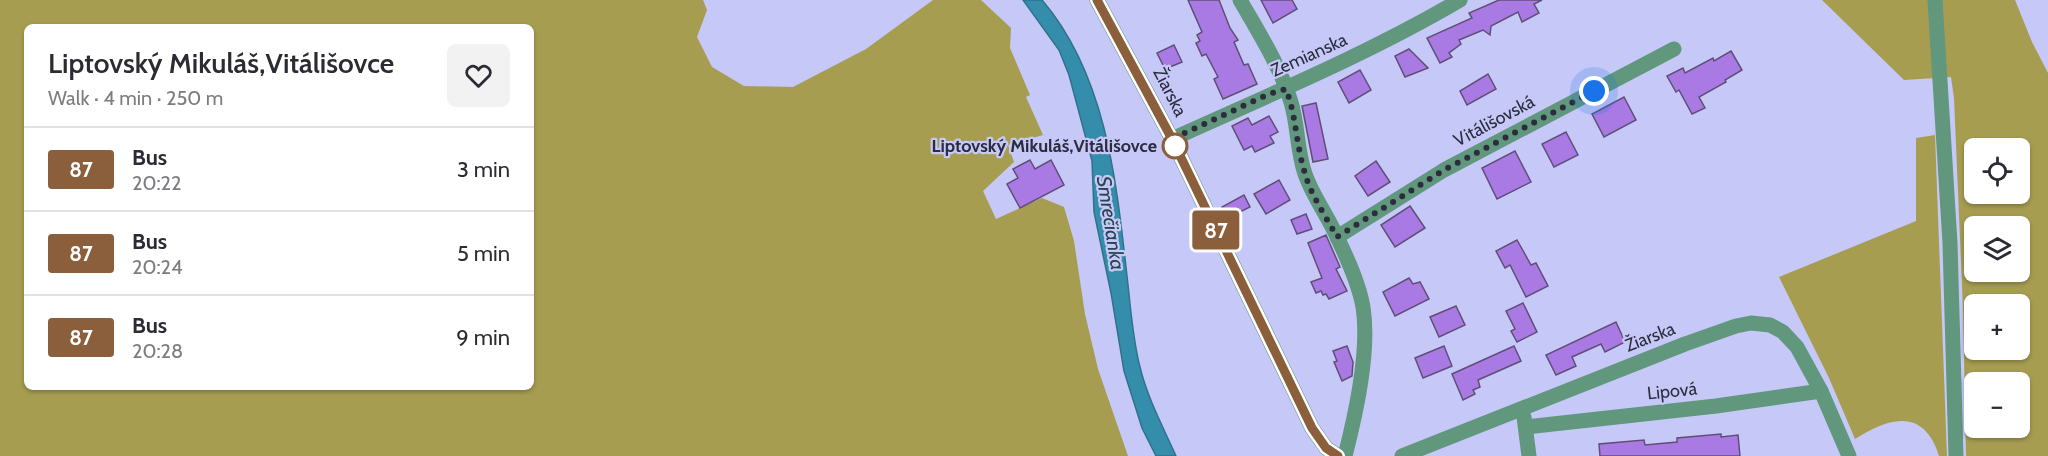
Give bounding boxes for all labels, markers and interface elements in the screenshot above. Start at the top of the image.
street label: Zemianska [1268,28,1351,82]
button: heart [447,44,510,107]
text: Liptovský Mikuláš,Vitálišovce [48,46,394,80]
street label: Žiarska [1148,63,1193,120]
your location [1579,76,1609,106]
text: Walk · 4 min · 250 m [48,86,223,110]
street label: Vitálišovská [1450,90,1539,151]
marker: Liptovský Mikuláš,Vitálišovce [1162,133,1188,159]
place label: Liptovský Mikuláš,Vitálišovce [932,135,1157,157]
map controls [1964,138,2030,438]
button: locate [1964,138,2030,204]
text: Bus [132,144,167,171]
text: 3 min [457,156,510,183]
text: 87 [69,157,93,182]
text: 20:22 [132,171,182,195]
water label: Smrečianka [1092,174,1130,272]
line badge: 87 [1189,210,1243,250]
button: layers [1964,216,2030,282]
text: 87 [1204,218,1228,243]
text: Bus [132,228,167,255]
text: 5 min [457,240,510,267]
text: 87 [69,241,93,266]
text: 20:24 [132,255,183,279]
button: + [1964,294,2030,360]
text: Bus [132,312,167,339]
street label: Žiarska [1621,316,1679,357]
text: 9 min [456,324,510,351]
text: 87 [69,325,93,350]
text: 20:28 [132,339,183,363]
button: − [1964,372,2030,438]
street label: Lipová [1646,377,1698,405]

